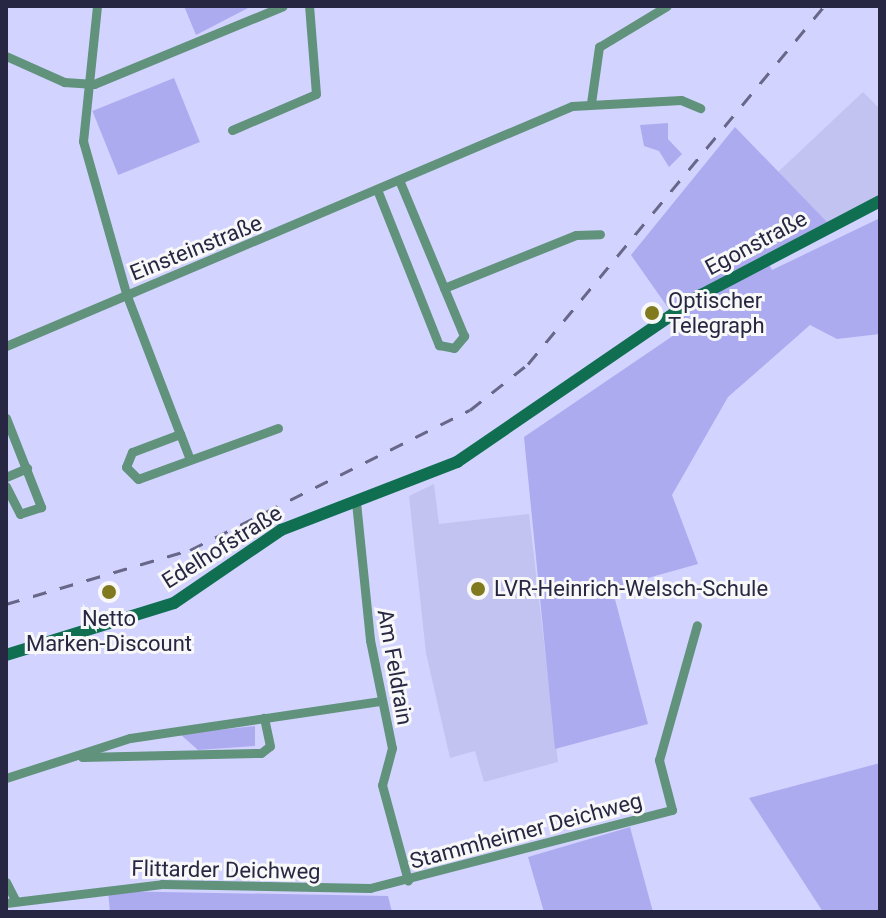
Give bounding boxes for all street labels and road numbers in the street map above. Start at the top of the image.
street label: Egonstraße [701,205,811,281]
street label: Einsteinstraße [126,210,266,286]
street label: Edelhofstraße [157,500,287,594]
street label: Am Feldrain [372,607,418,727]
street label: Stammheimer Deichweg [407,787,645,875]
street label: Flittarder Deichweg [131,855,321,885]

